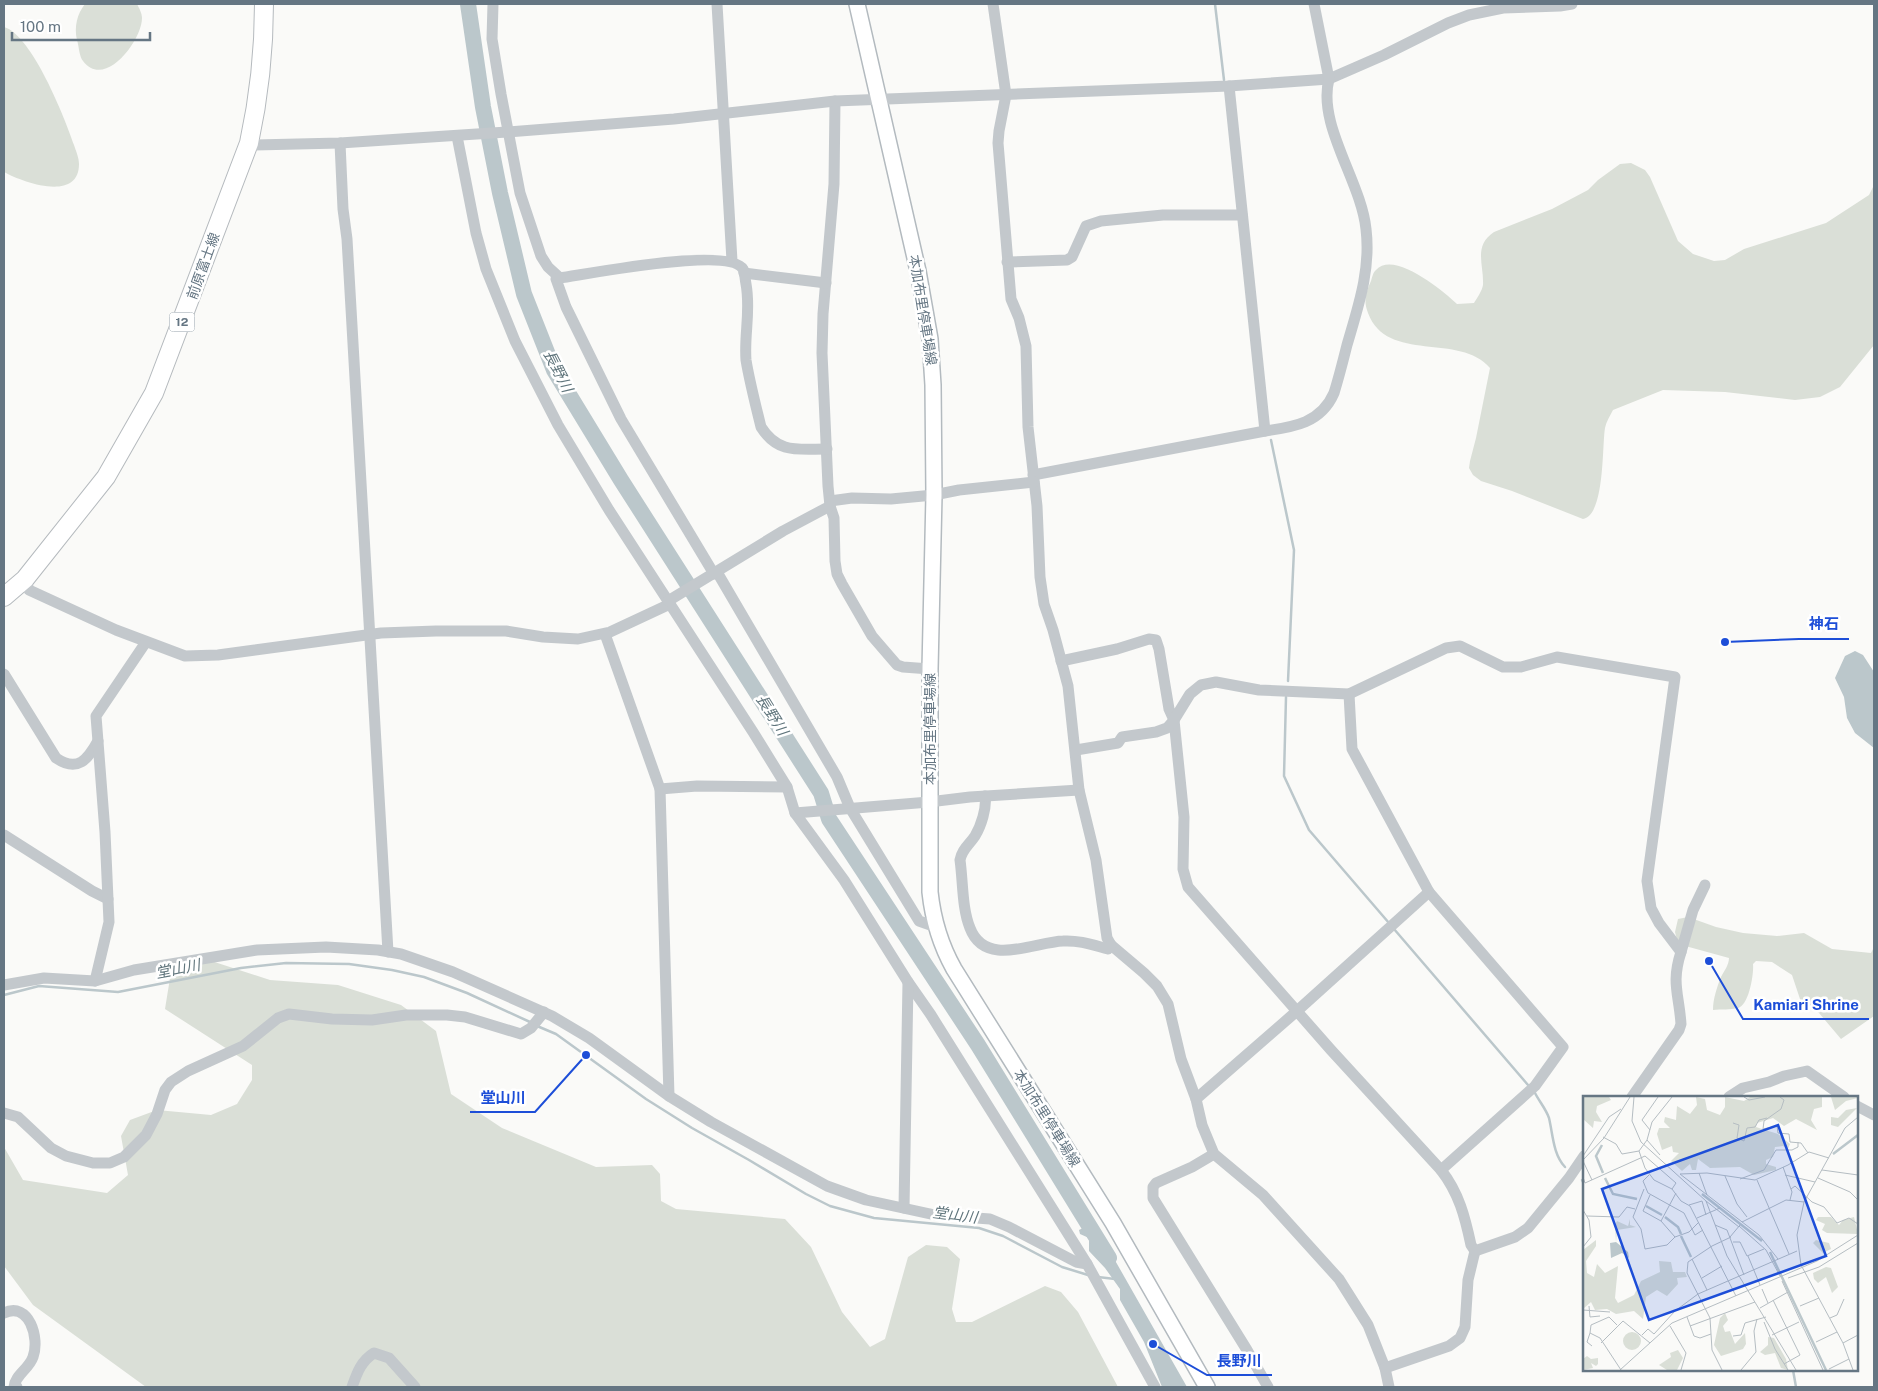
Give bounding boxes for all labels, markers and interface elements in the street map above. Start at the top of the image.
scale bar [12,10,150,42]
text: 100 m [20,18,61,35]
street label: 前原富士線 [184,230,222,302]
street label: 本加布里停車場線 [906,253,940,367]
road number: 12 [170,313,194,332]
water label: 長野川 [541,347,577,396]
callout: 神石 [1799,609,1849,639]
text: 神石 [1808,615,1839,632]
street label: 本加布里停車場線 [922,673,938,785]
water label: 長野川 [753,691,793,740]
water label: 堂山川 [154,955,204,981]
callout: Kamiari Shrine [1743,989,1869,1019]
text: Kamiari Shrine [1753,996,1859,1013]
street label: 本加布里停車場線 [1011,1066,1083,1170]
callout: 堂山川 [470,1082,535,1112]
text: 堂山川 [480,1089,526,1106]
inset map [1583,1096,1858,1371]
water label: 堂山川 [932,1203,980,1226]
callout: 長野川 [1207,1345,1272,1375]
text: 長野川 [1216,1352,1262,1369]

